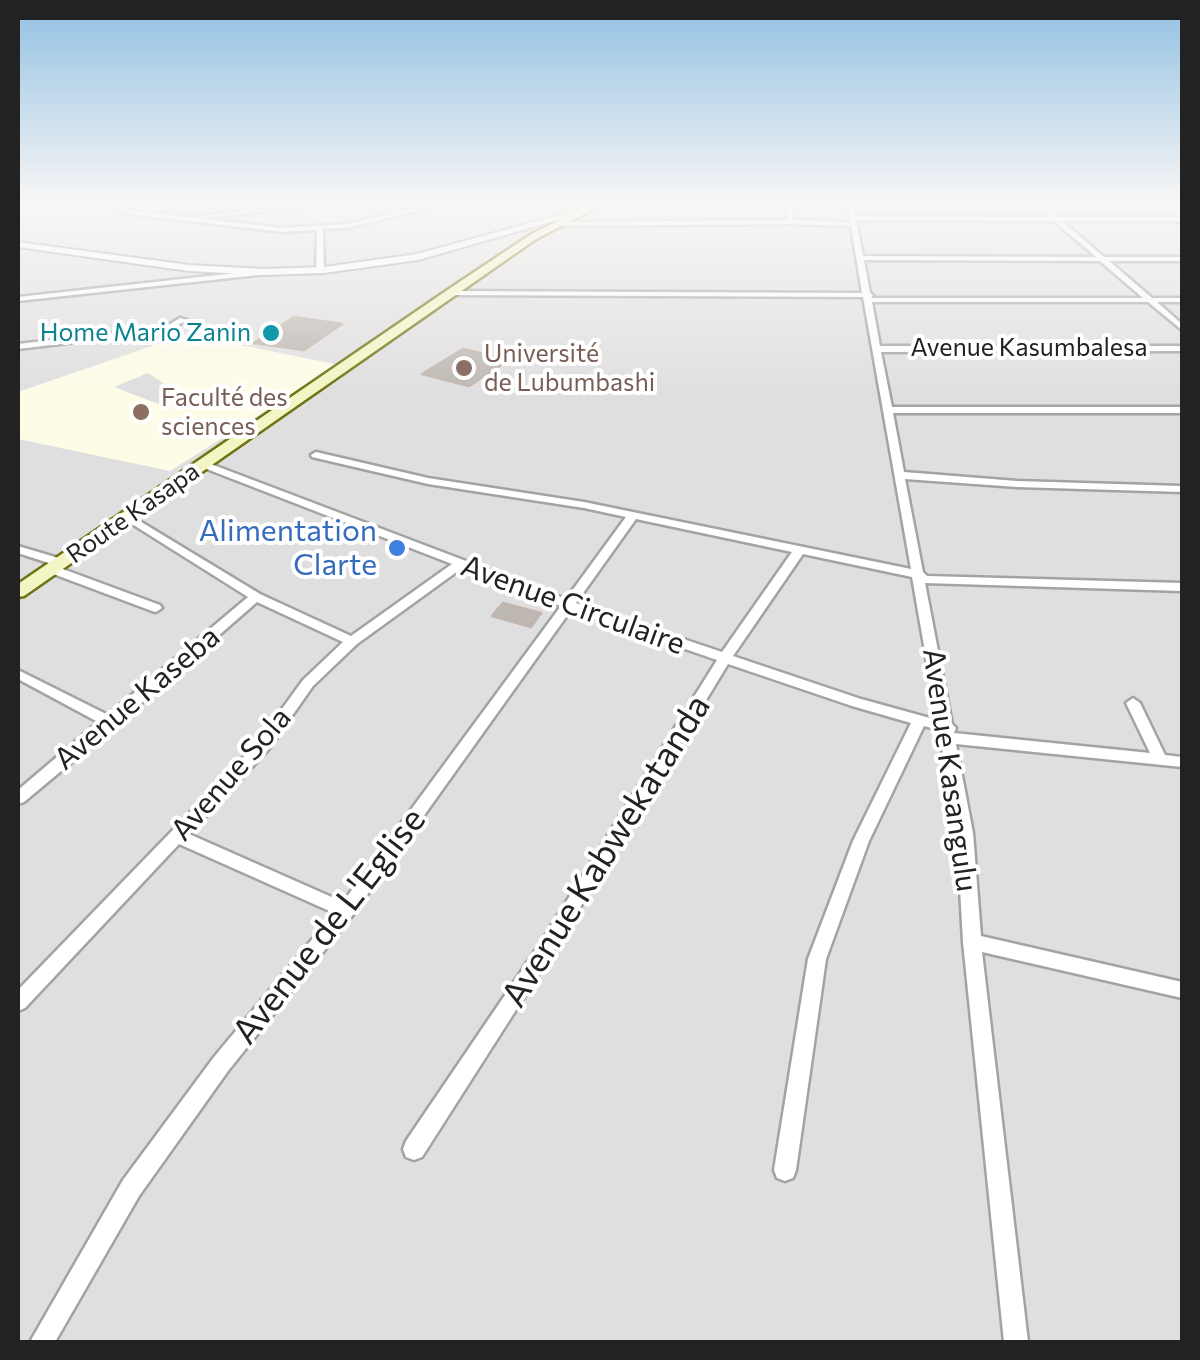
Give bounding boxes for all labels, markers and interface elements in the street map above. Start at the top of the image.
place label: Home Mario Zanin [40,318,251,348]
marker: Home Mario Zanin [260,322,282,344]
street label: Avenue Kasumbalesa [911,333,1147,363]
place label: Université de Lubumbashi [484,339,655,398]
marker: Université de Lubumbashi [453,357,475,379]
place label: Faculté des sciences [161,383,288,442]
marker: Faculté des sciences [130,401,152,423]
street label: Route Kasapa [61,456,205,570]
place label: Alimentation Clarte [199,513,377,584]
marker: Alimentation Clarte [386,537,408,559]
street label: Avenue Circulaire [456,548,690,662]
street label: Avenue Kaseba [47,618,227,778]
street label: Avenue Kasangulu [915,646,985,894]
street label: Avenue Kabwekatanda [493,687,719,1015]
street label: Avenue Sola [163,700,299,848]
street label: Avenue de L'Eglise [224,800,434,1052]

